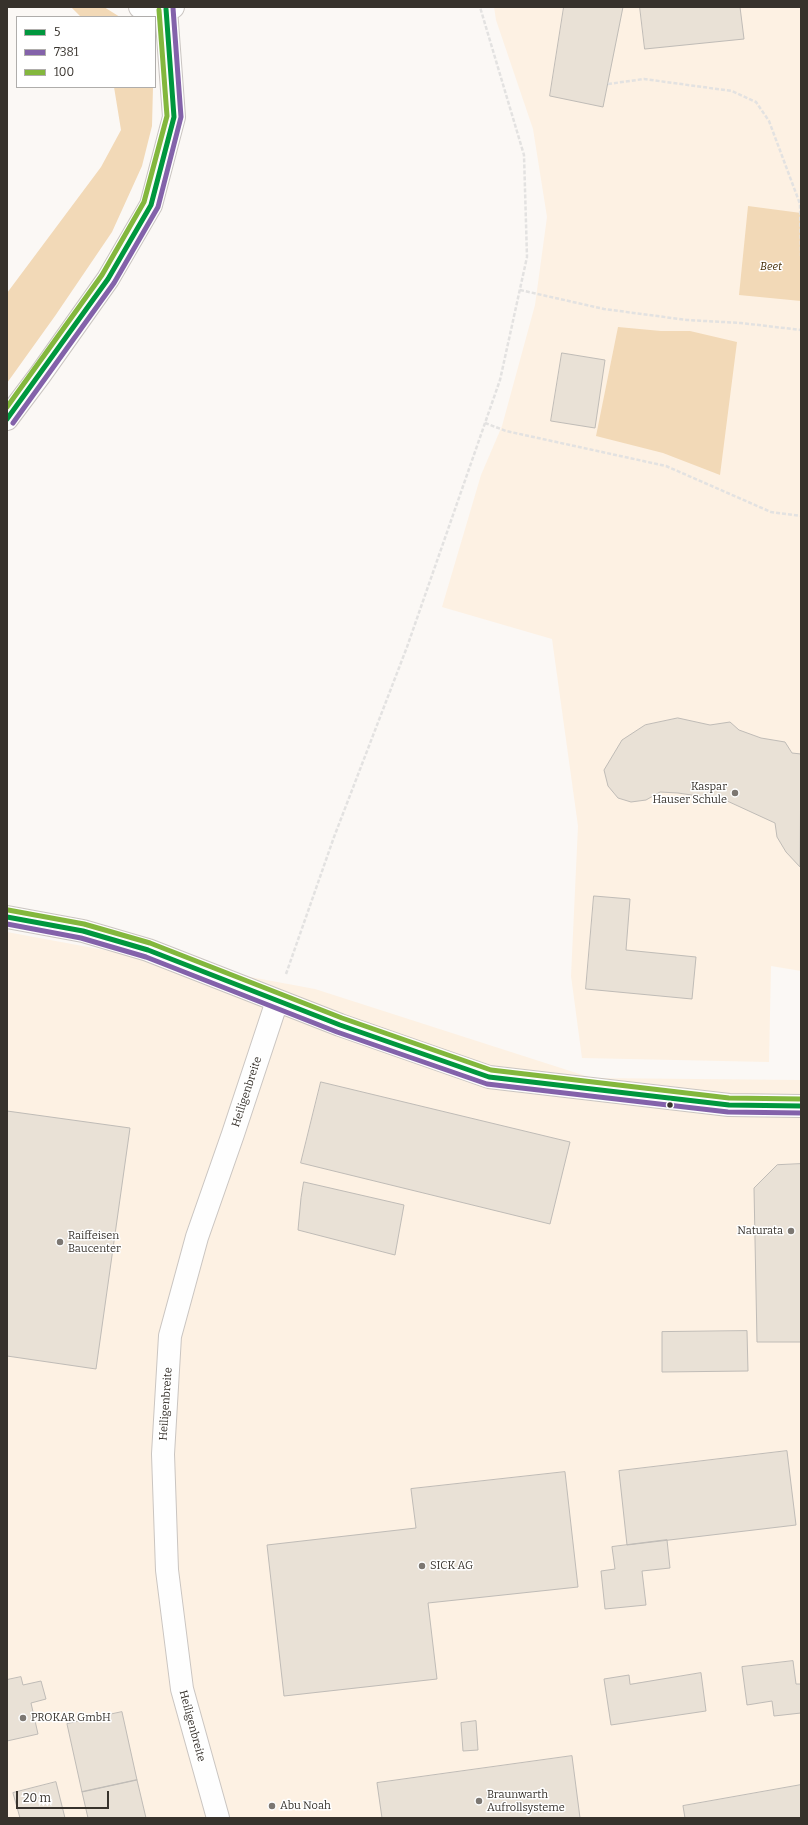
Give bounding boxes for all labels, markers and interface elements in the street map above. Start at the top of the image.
legend [16,16,156,88]
text: 5 [54,25,60,39]
text: 7381 [54,45,79,59]
text: 100 [54,65,74,79]
park label: Beet [760,260,782,274]
place label: Kaspar Hauser Schule [653,780,727,806]
marker: Kaspar Hauser Schule [730,788,740,798]
street label: Heiligenbreite [229,1055,265,1129]
unlabelled marker [665,1100,675,1110]
place label: Naturata [737,1224,783,1238]
marker: Naturata [786,1226,796,1236]
place label: Raiffeisen Baucenter [68,1229,121,1255]
marker: Raiffeisen Baucenter [55,1237,65,1247]
street label: Heiligenbreite [157,1367,175,1441]
place label: SICK AG [430,1559,473,1573]
marker: SICK AG [417,1561,427,1571]
street label: Heiligenbreite [176,1689,208,1763]
place label: PROKAR GmbH [31,1711,111,1725]
marker: PROKAR GmbH [18,1713,28,1723]
scale bar [18,1783,111,1809]
place label: Braunwarth Aufrollsysteme [487,1788,565,1814]
text: 20 m [23,1791,51,1805]
marker: Braunwarth Aufrollsysteme [474,1796,484,1806]
place label: Abu Noah [280,1799,331,1813]
marker: Abu Noah [267,1801,277,1811]

